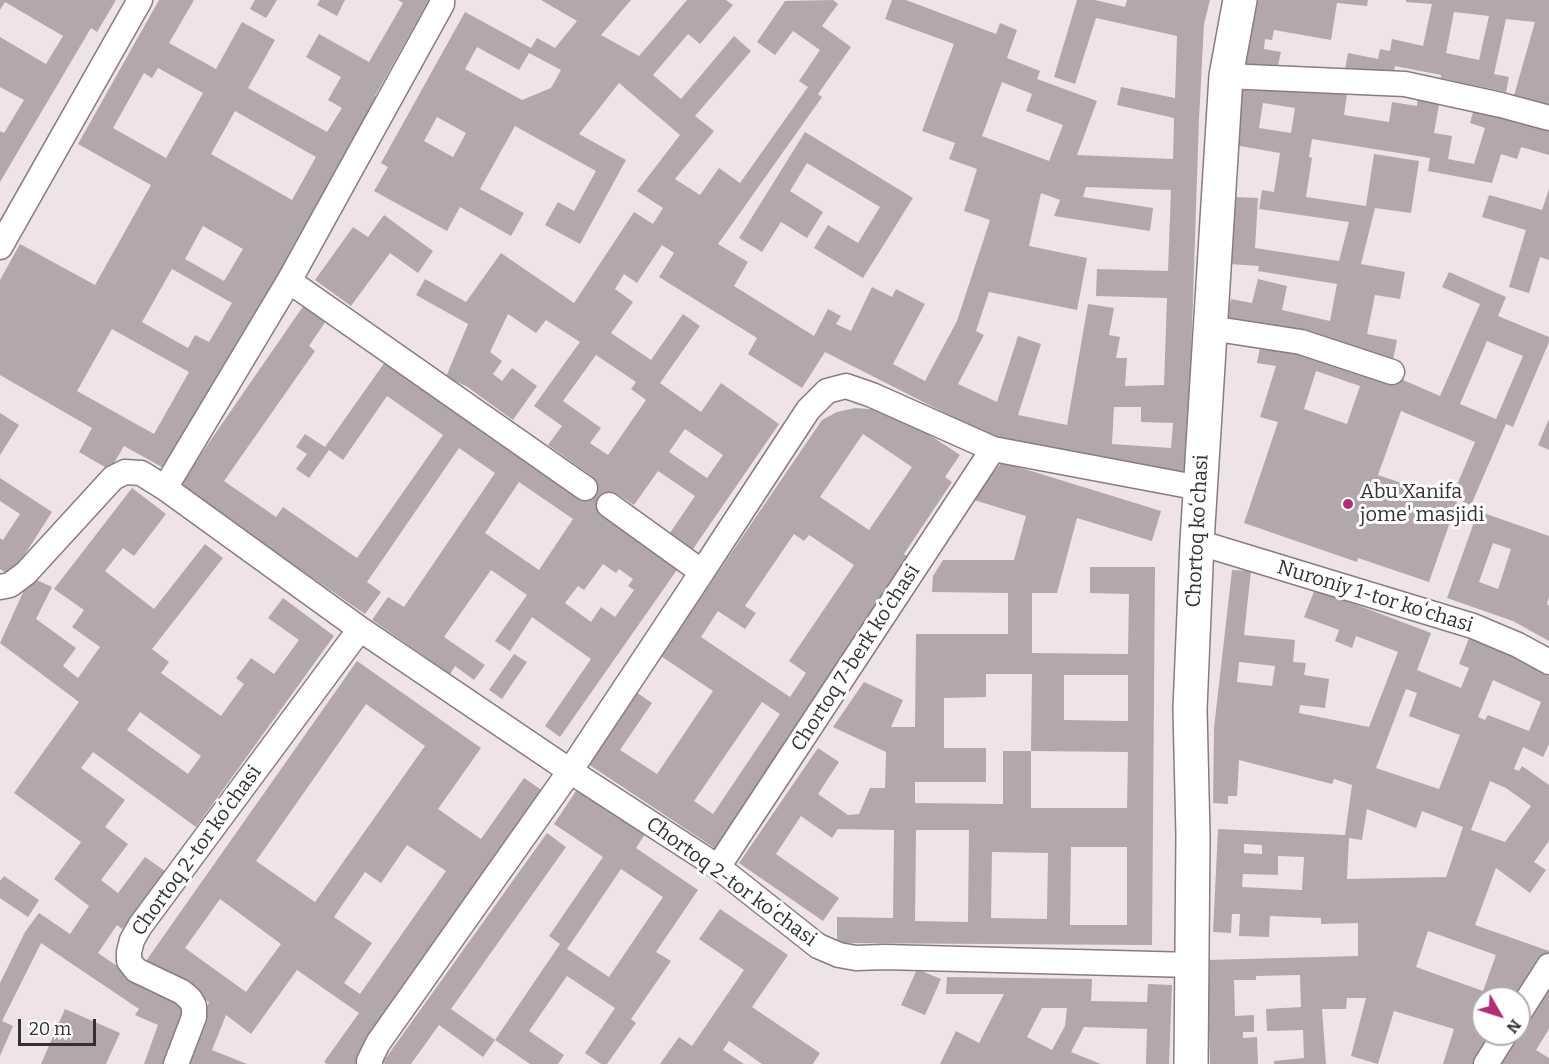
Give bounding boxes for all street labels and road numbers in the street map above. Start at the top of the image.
street label: Chortoq koʻchasi [1182,454,1214,608]
street label: Nuroniy 1-tor koʻchasi [1274,556,1476,638]
street label: Chortoq 7-berk koʻchasi [787,560,925,756]
street label: Chortoq 2-tor koʻchasi [127,761,267,941]
street label: Chortoq 2-tor koʻchasi [641,812,821,952]

